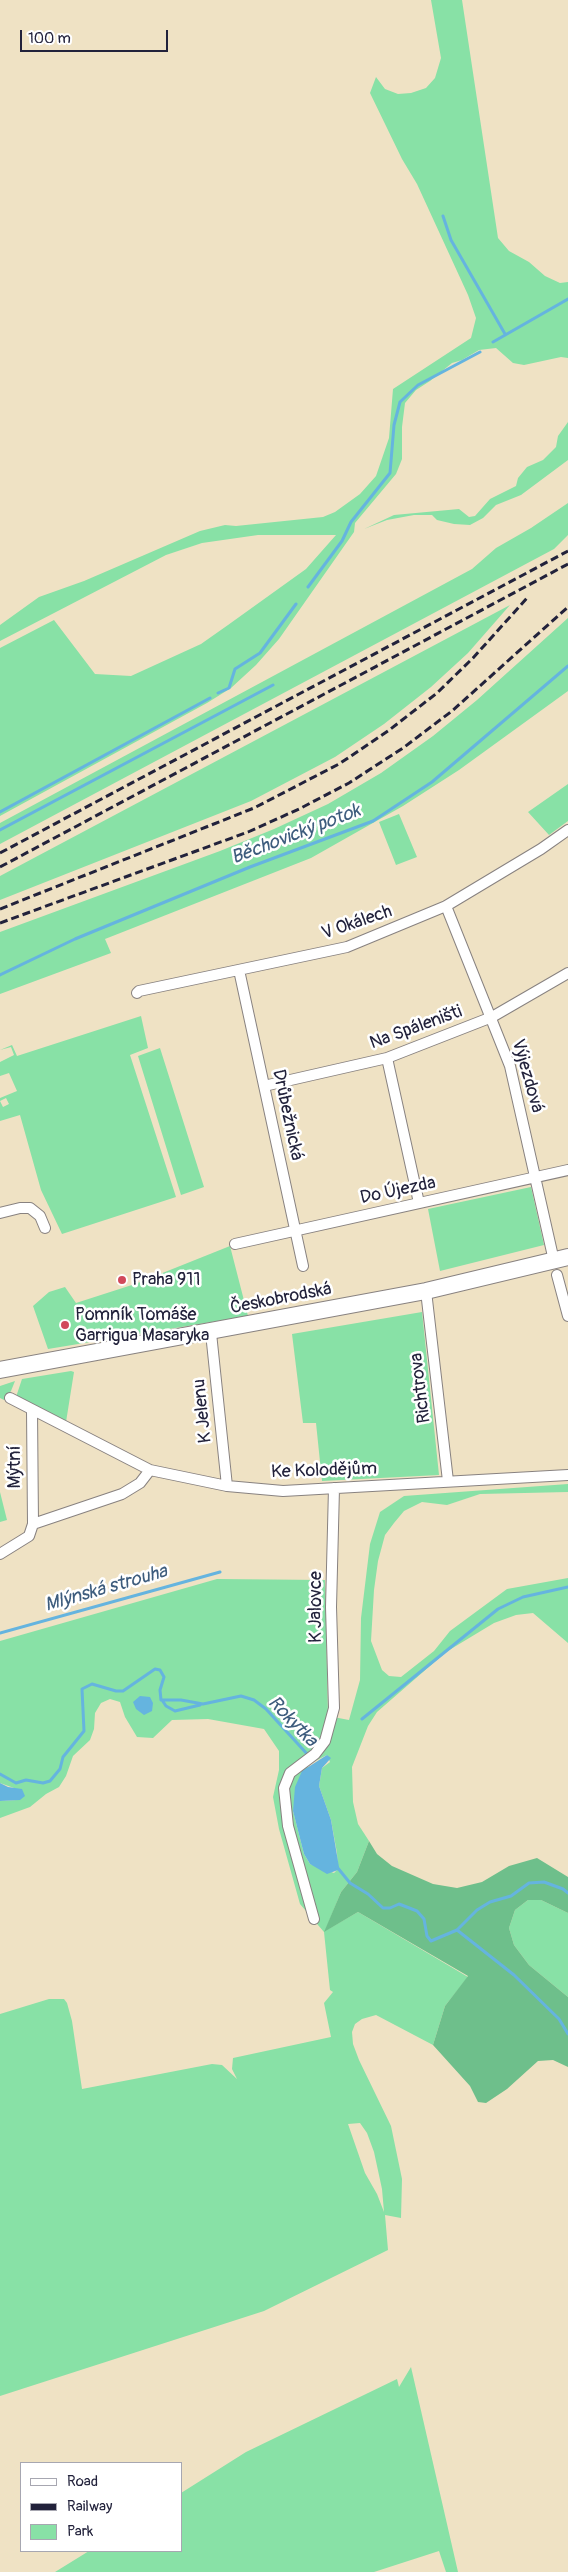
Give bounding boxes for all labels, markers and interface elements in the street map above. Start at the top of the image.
scale bar [22,20,170,52]
text: 100 m [28,29,71,48]
water label: Běchovický potok [228,800,364,870]
street label: V Okálech [319,901,395,945]
street label: Na Spáleništi [367,1001,465,1055]
street label: Výjezdová [506,1037,548,1115]
street label: Drůbežnická [267,1067,307,1163]
street label: Do Újezda [358,1172,438,1210]
place label: Praha 911 [132,1269,200,1291]
marker: Praha 911 [116,1274,128,1286]
street label: Českobrodská [229,1279,333,1319]
place label: Pomník Tomáše Garrigua Masaryka [75,1304,209,1346]
marker: Pomník Tomáše Garrigua Masaryka [59,1319,71,1331]
street label: Richtrova [406,1352,436,1424]
street label: K Jelenu [189,1378,217,1444]
street label: Mýtní [4,1445,26,1489]
street label: Ke Kolodějům [271,1458,377,1484]
water label: Mlýnská strouha [42,1561,170,1617]
street label: K Jalovce [305,1571,327,1643]
water label: Rokytka [262,1692,322,1752]
legend [20,2462,182,2552]
text: Road [67,2472,98,2491]
text: Railway [67,2497,112,2516]
text: Park [67,2522,93,2541]

